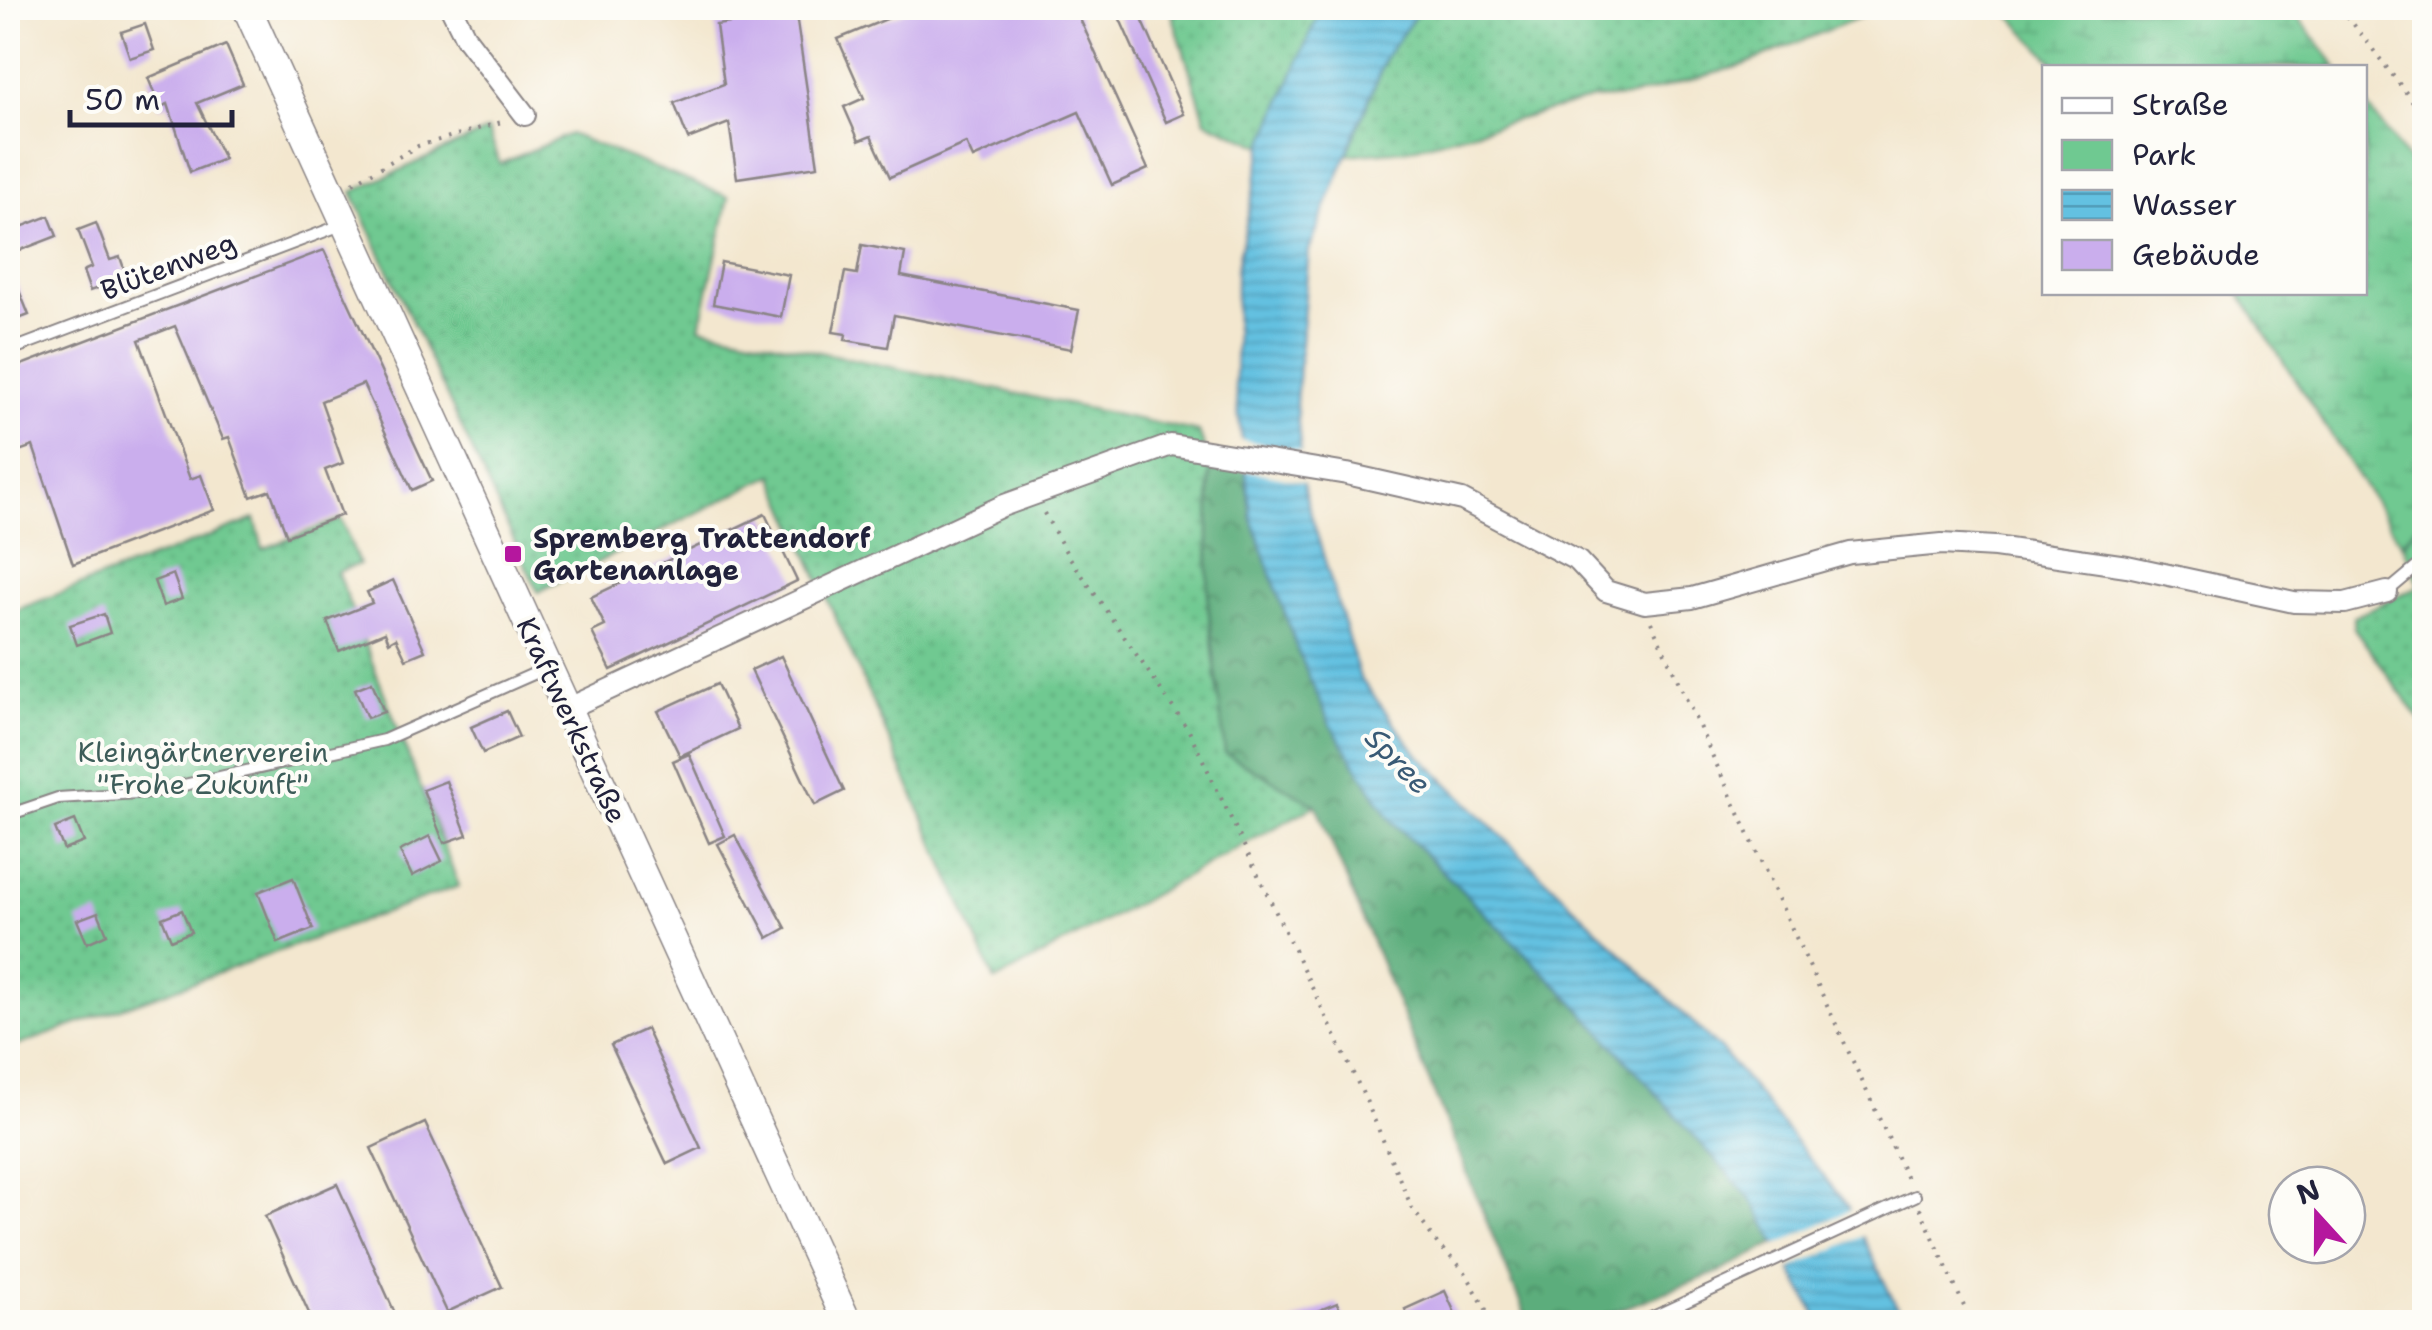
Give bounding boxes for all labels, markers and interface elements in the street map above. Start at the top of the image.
scale bar [70,65,232,127]
legend [2042,65,2367,295]
text: 50 m [85,79,160,120]
text: Straße [2132,84,2229,125]
text: Park [2132,134,2196,175]
text: Wasser [2132,184,2237,225]
street label: Blütenweg [95,223,241,309]
text: Gebäude [2132,234,2260,275]
place label: Spremberg Trattendorf Gartenanlage [533,519,871,589]
marker: Spremberg Trattendorf Gartenanlage [502,543,524,565]
street label: Kraftwerkstraße [508,611,636,829]
water label: Spree [1356,718,1441,803]
park label: Kleingärtnerverein "Frohe Zukunft" [78,733,328,803]
north arrow [2267,1165,2367,1265]
text: N [2291,1170,2325,1213]

